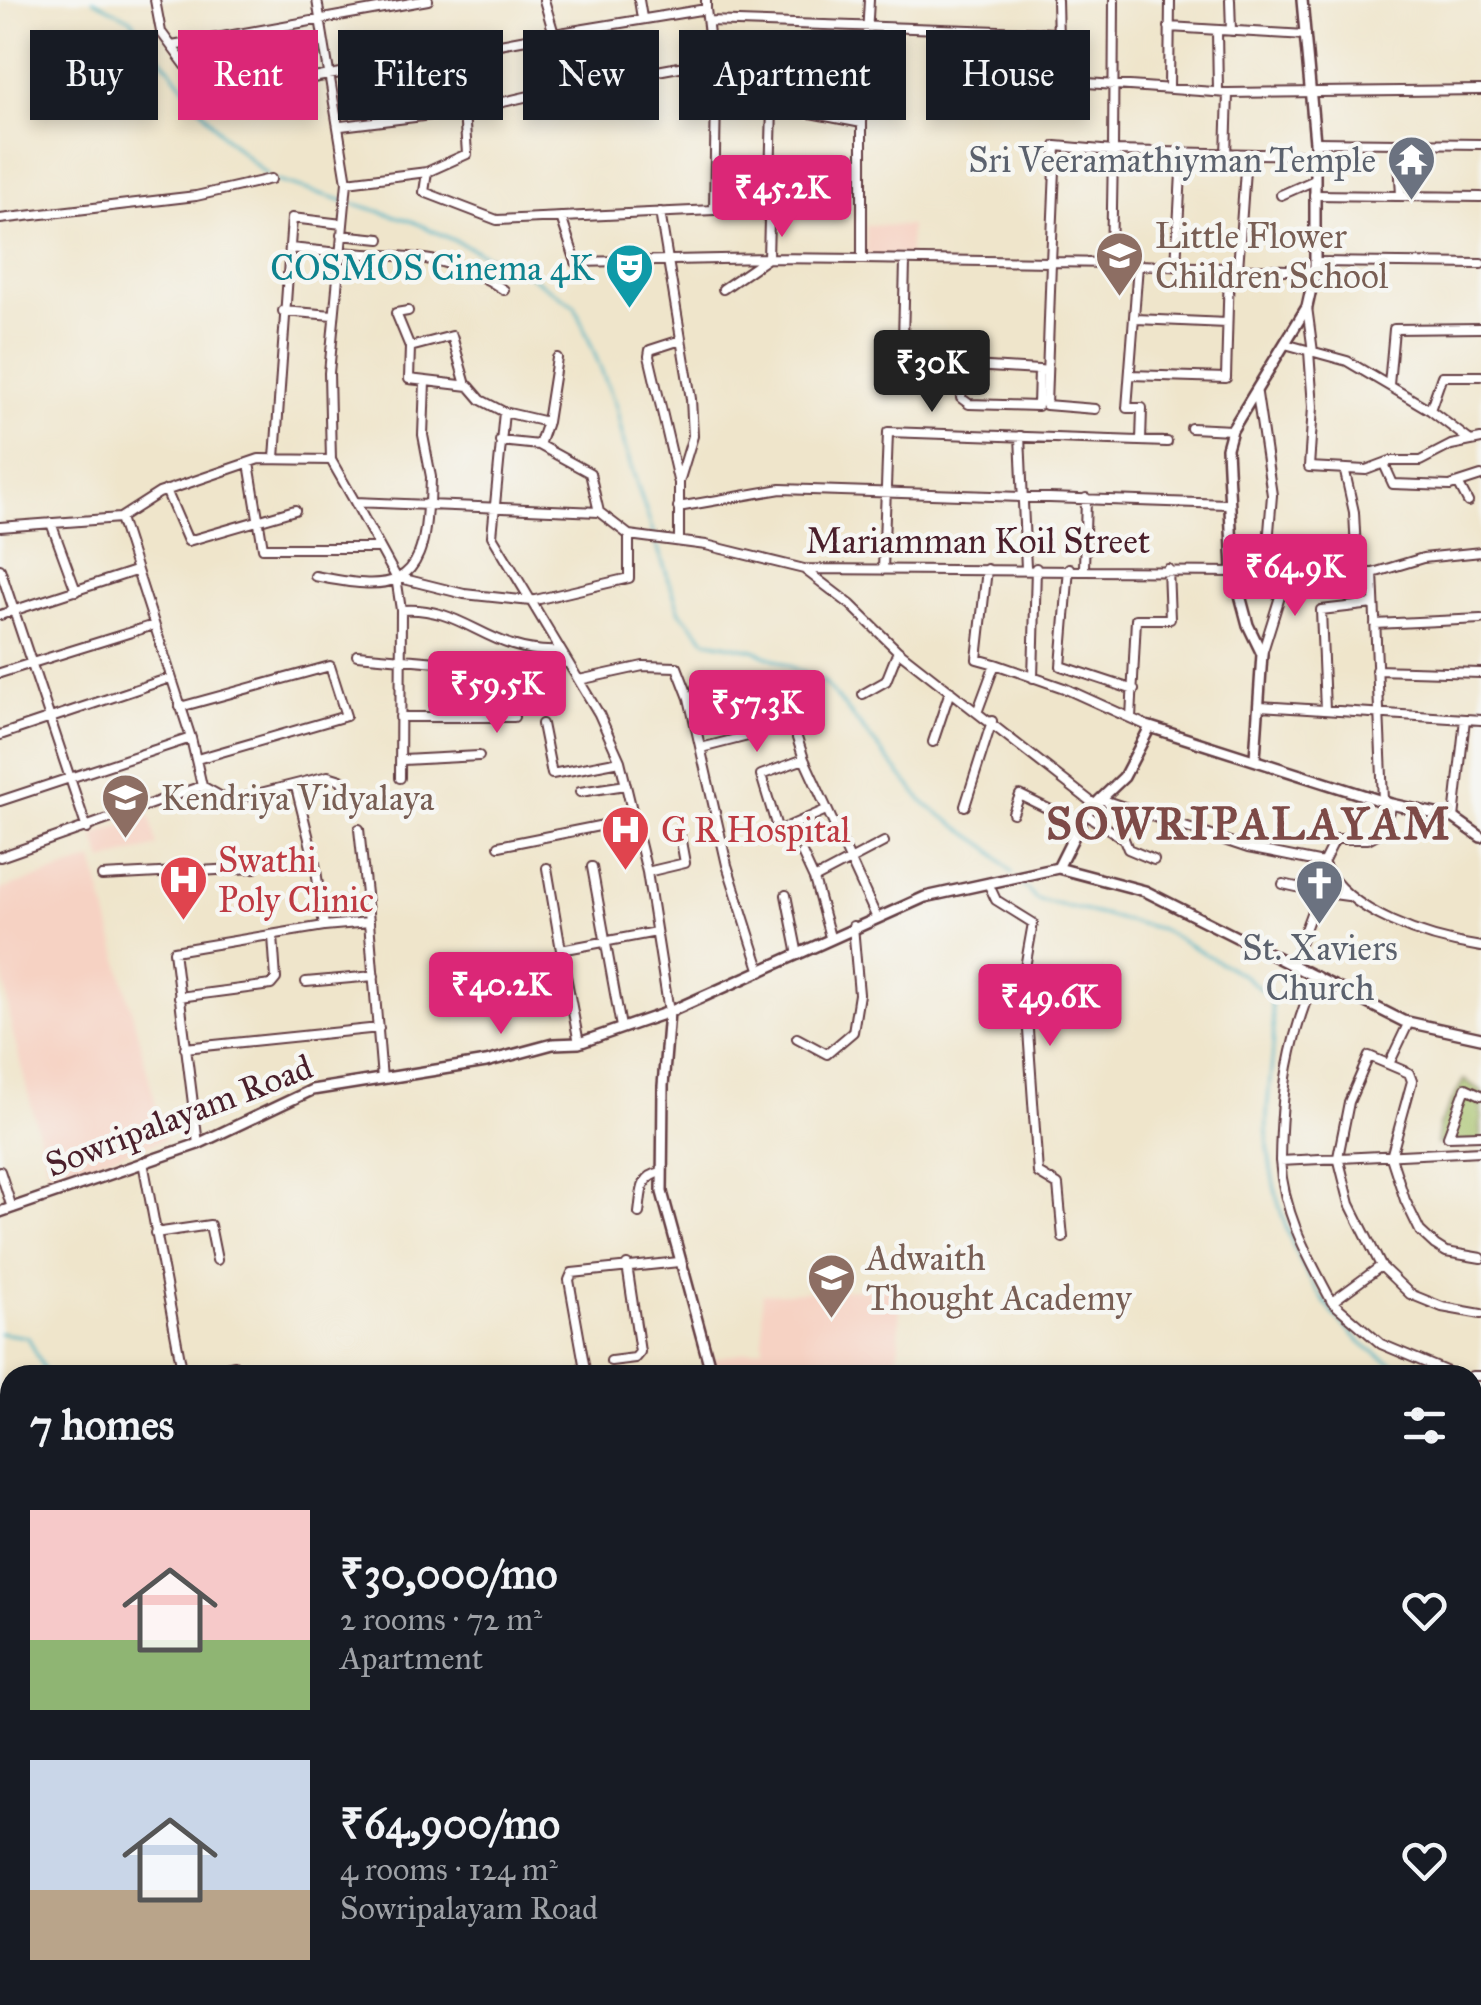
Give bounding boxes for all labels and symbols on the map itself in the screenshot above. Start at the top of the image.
temple icon: Sri Veeramathiyman Temple [1385,134,1437,202]
place label: Sri Veeramathiyman Temple [968,139,1376,182]
pin: ₹45.2K [701,155,863,240]
place label: Little Flower Children School [1155,215,1389,298]
school or university icon: Little Flower Children School [1094,230,1146,298]
theatre icon: COSMOS Cinema 4K [603,242,655,310]
place label: COSMOS Cinema 4K [270,247,595,290]
pin: ₹30K [873,330,991,415]
street label: Mariamman Koil Street [806,520,1150,563]
pin: ₹64.9K [1214,534,1376,619]
pin: ₹59.5K [416,651,578,736]
pin: ₹57.3K [676,670,838,755]
school or university icon: Kendriya Vidyalaya [100,772,152,840]
place label: Kendriya Vidyalaya [161,777,435,820]
district label: SOWRIPALAYAM [1046,796,1452,851]
hospital icon: G R Hospital [600,804,652,872]
place label: G R Hospital [661,809,851,852]
place label: Swathi Poly Clinic [218,839,374,922]
hospital icon: Swathi Poly Clinic [157,854,209,922]
church icon: St. Xaviers Church [1294,858,1346,926]
place label: St. Xaviers Church [1242,927,1398,1010]
pin: ₹40.2K [420,952,582,1037]
pin: ₹49.6K [969,964,1131,1049]
street label: Sowripalayam Road [40,1045,319,1187]
place label: Adwaith Thought Academy [864,1237,1132,1320]
school or university icon: Adwaith Thought Academy [805,1252,857,1320]

